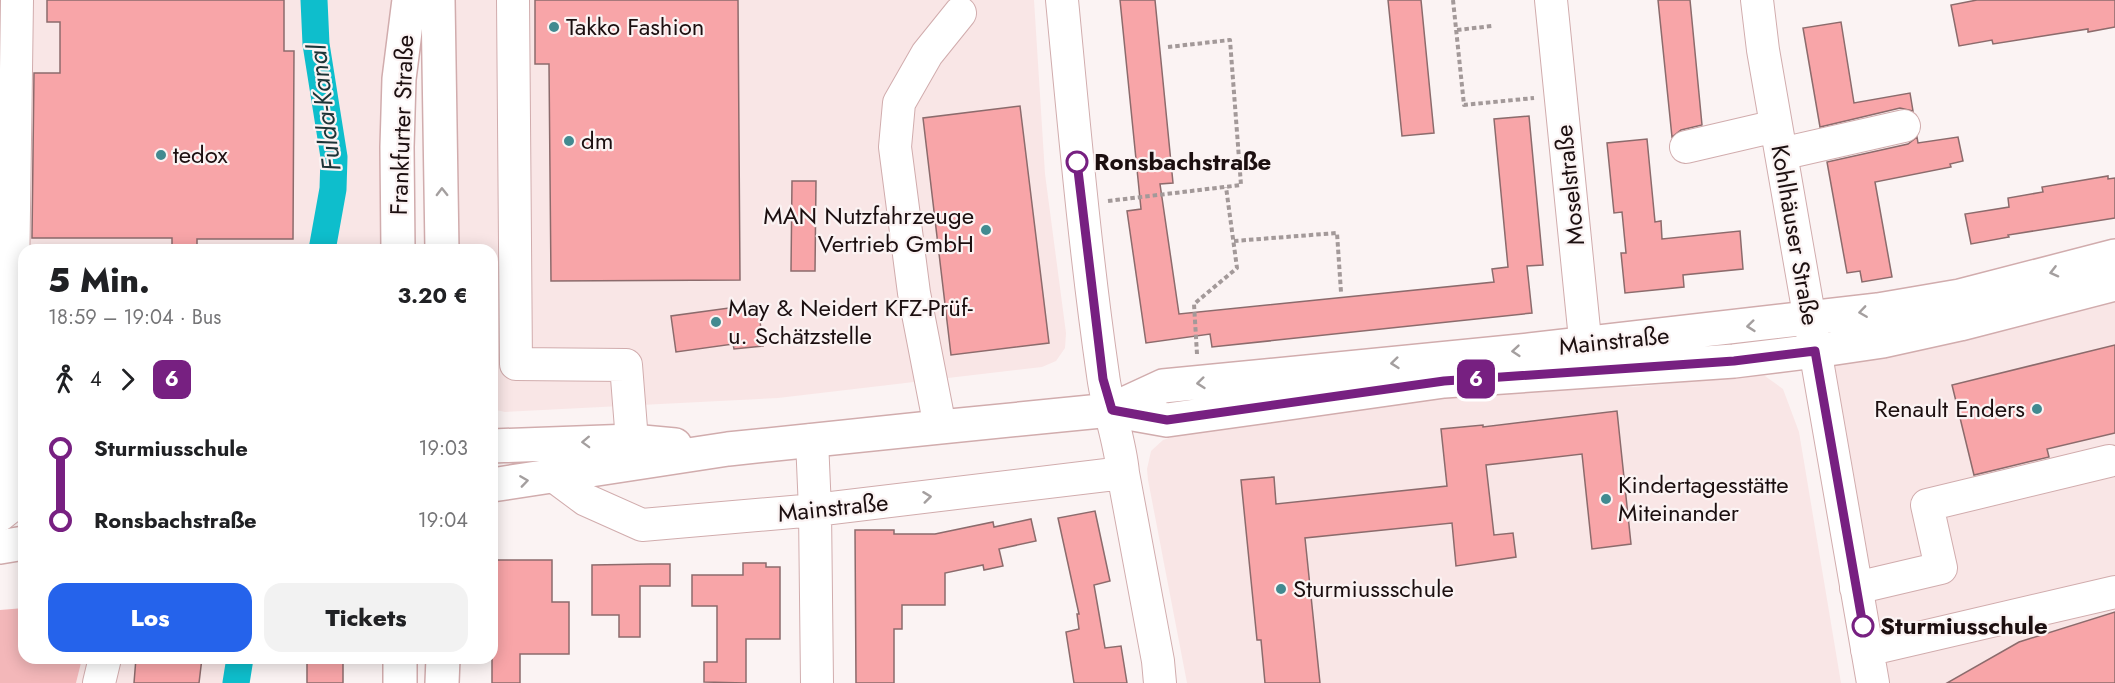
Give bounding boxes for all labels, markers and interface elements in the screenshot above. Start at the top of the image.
place label: Takko Fashion [566,9,704,44]
marker: Takko Fashion [547,20,561,34]
street label: Frankfurter Straße [381,34,422,216]
water label: Fulda-Kanal [297,41,351,173]
place label: dm [581,123,613,158]
street label: Moselstraße [1546,123,1593,247]
marker: dm [562,134,576,148]
place label: tedox [173,137,229,172]
street label: Kohlhäuser Straße [1762,142,1829,328]
place label: Ronsbachstraße [1094,144,1271,179]
marker: tedox [154,148,168,162]
marker: Ronsbachstraße [1066,151,1088,173]
one-way arrow [435,188,448,197]
place label: MAN Nutzfahrzeuge Vertrieb GmbH [763,198,974,261]
marker: MAN Nutzfahrzeuge Vertrieb GmbH [979,223,993,237]
text: 5 Min. [48,257,150,304]
one-way arrow [2049,264,2059,277]
text: 3.20 € [398,279,468,311]
place label: May & Neidert KFZ-Prüf- u. Schätzstelle [728,290,973,353]
text: 18:59 – 19:04 · Bus [48,303,221,332]
one-way arrow [1859,305,1868,317]
marker: May & Neidert KFZ-Prüf- u. Schätzstelle [709,315,723,329]
street label: Mainstraße [1557,317,1671,364]
one-way arrow [1747,319,1756,332]
one-way arrow [1511,344,1520,357]
one-way arrow [1390,356,1399,369]
line badge: 6 [1456,360,1496,398]
icon: walk [48,363,81,396]
icon: forward [111,363,144,396]
text: 6 [165,364,179,394]
text: 6 [1469,364,1483,394]
text: 4 [90,365,102,394]
one-way arrow [1196,376,1205,389]
place label: Renault Enders [1874,391,2025,426]
marker: Renault Enders [2030,402,2044,416]
text: Sturmiusschule [94,432,248,464]
text: 19:03 [419,434,468,463]
one-way arrow [581,436,590,449]
place label: Kindertagesstätte Miteinander [1618,467,1789,530]
one-way arrow [519,476,528,488]
street label: Mainstraße [776,484,890,531]
one-way arrow [923,492,932,504]
marker: Kindertagesstätte Miteinander [1599,492,1613,506]
text: Ronsbachstraße [94,504,257,536]
text: 19:04 [418,506,468,535]
place label: Sturmiussschule [1293,571,1454,606]
marker: Sturmiussschule [1274,582,1288,596]
button: Los [48,583,252,652]
button: Tickets [264,583,468,652]
place label: Sturmiusschule [1880,608,2048,643]
marker: Sturmiusschule [1852,615,1874,637]

